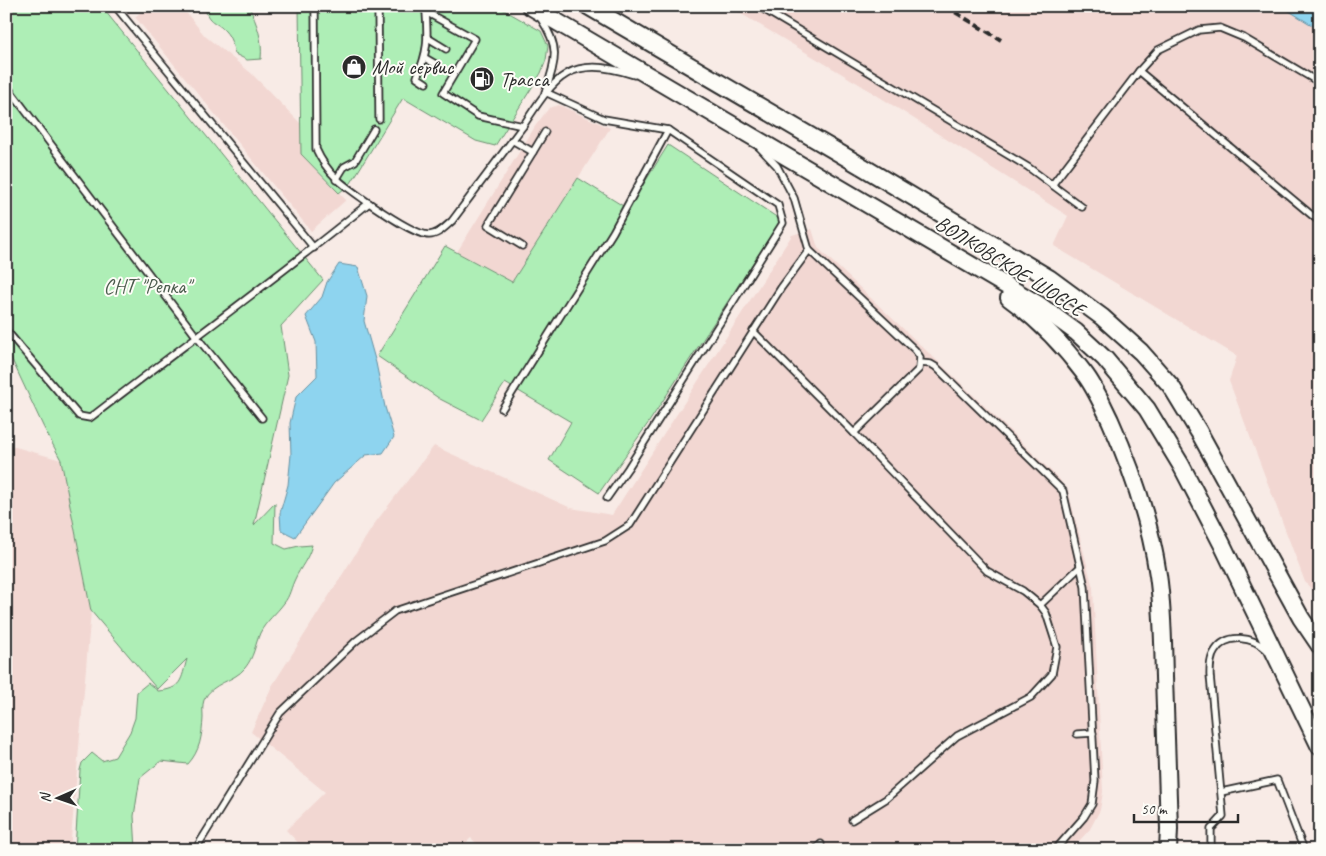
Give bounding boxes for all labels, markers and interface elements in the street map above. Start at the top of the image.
shop icon: Мой сервис [341,54,367,80]
place label: Мой сервис [372,54,455,80]
fuel station icon: Трасса [469,66,495,92]
place label: Трасса [500,66,550,92]
street label: ВОЛКОВСКОЕ ШОССЕ [931,210,1092,324]
park label: СНТ "Репка" [103,273,195,299]
north arrow [32,774,82,824]
text: N [37,791,54,803]
scale bar [1134,791,1237,823]
text: 50 m [1141,800,1168,819]

